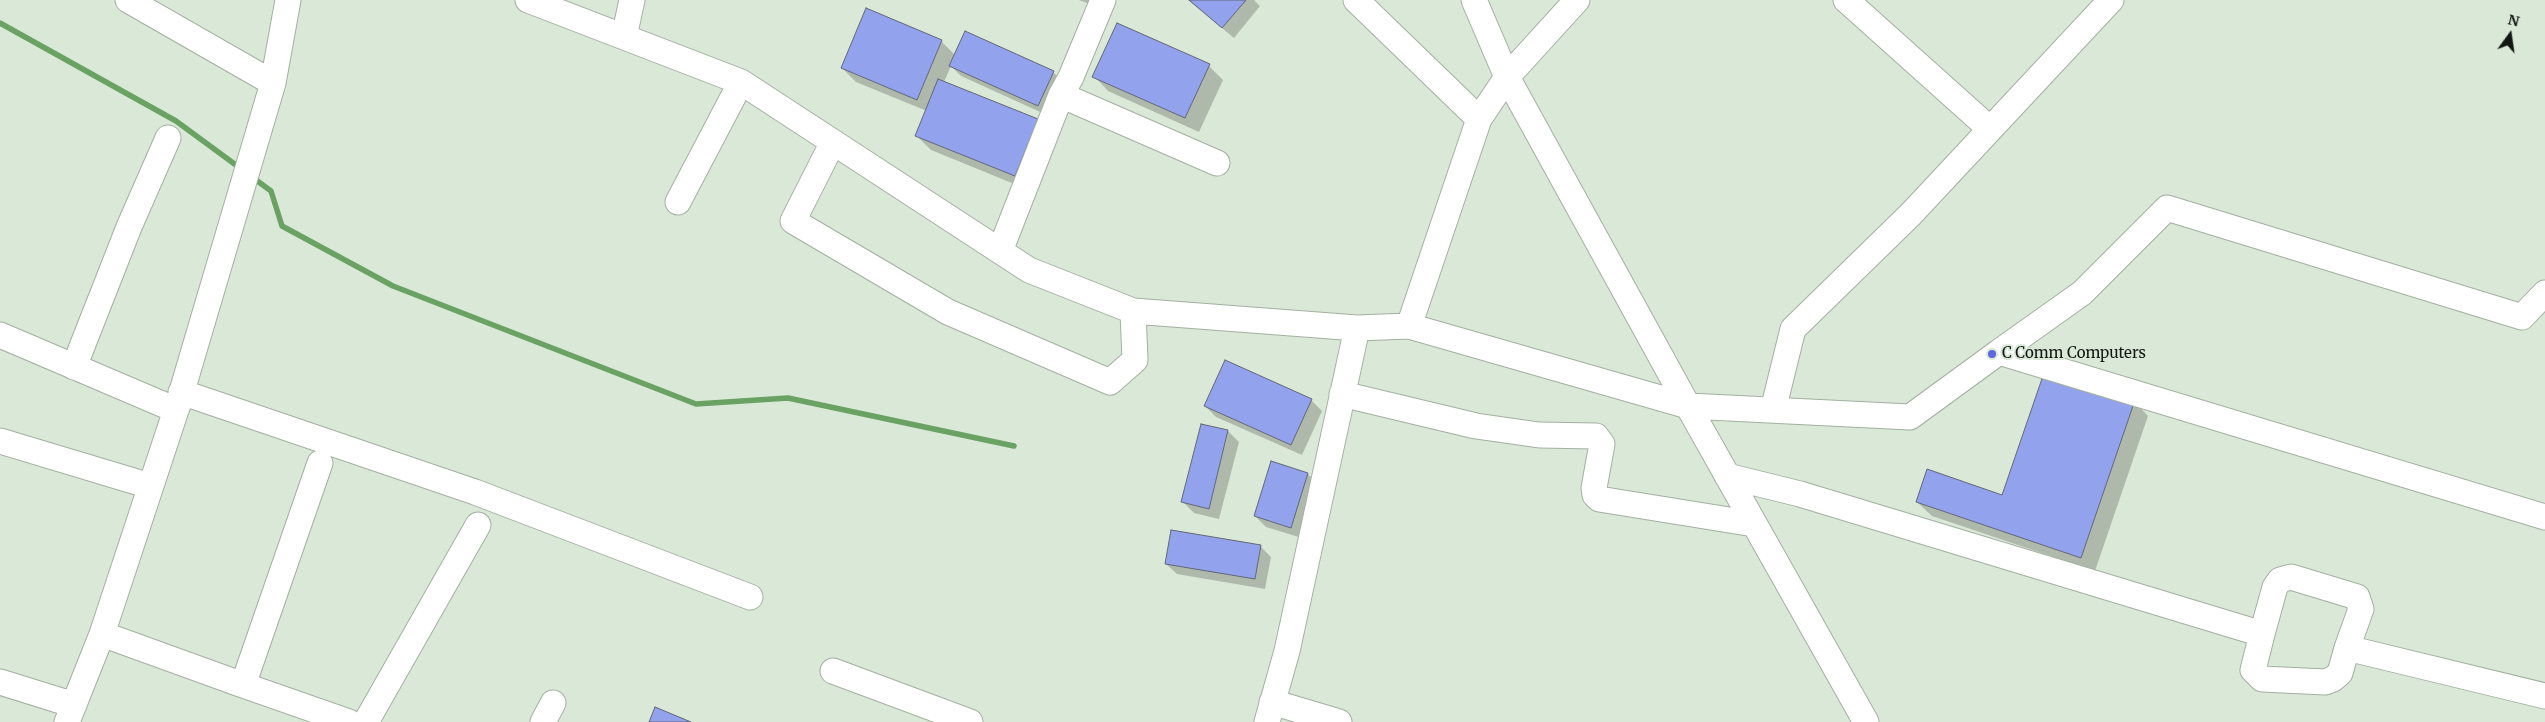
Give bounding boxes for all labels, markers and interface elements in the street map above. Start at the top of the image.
north arrow [2485,10,2535,60]
text: N [2506,10,2521,31]
place label: C Comm Computers [2002,345,2146,363]
marker: C Comm Computers [1986,348,1998,360]

